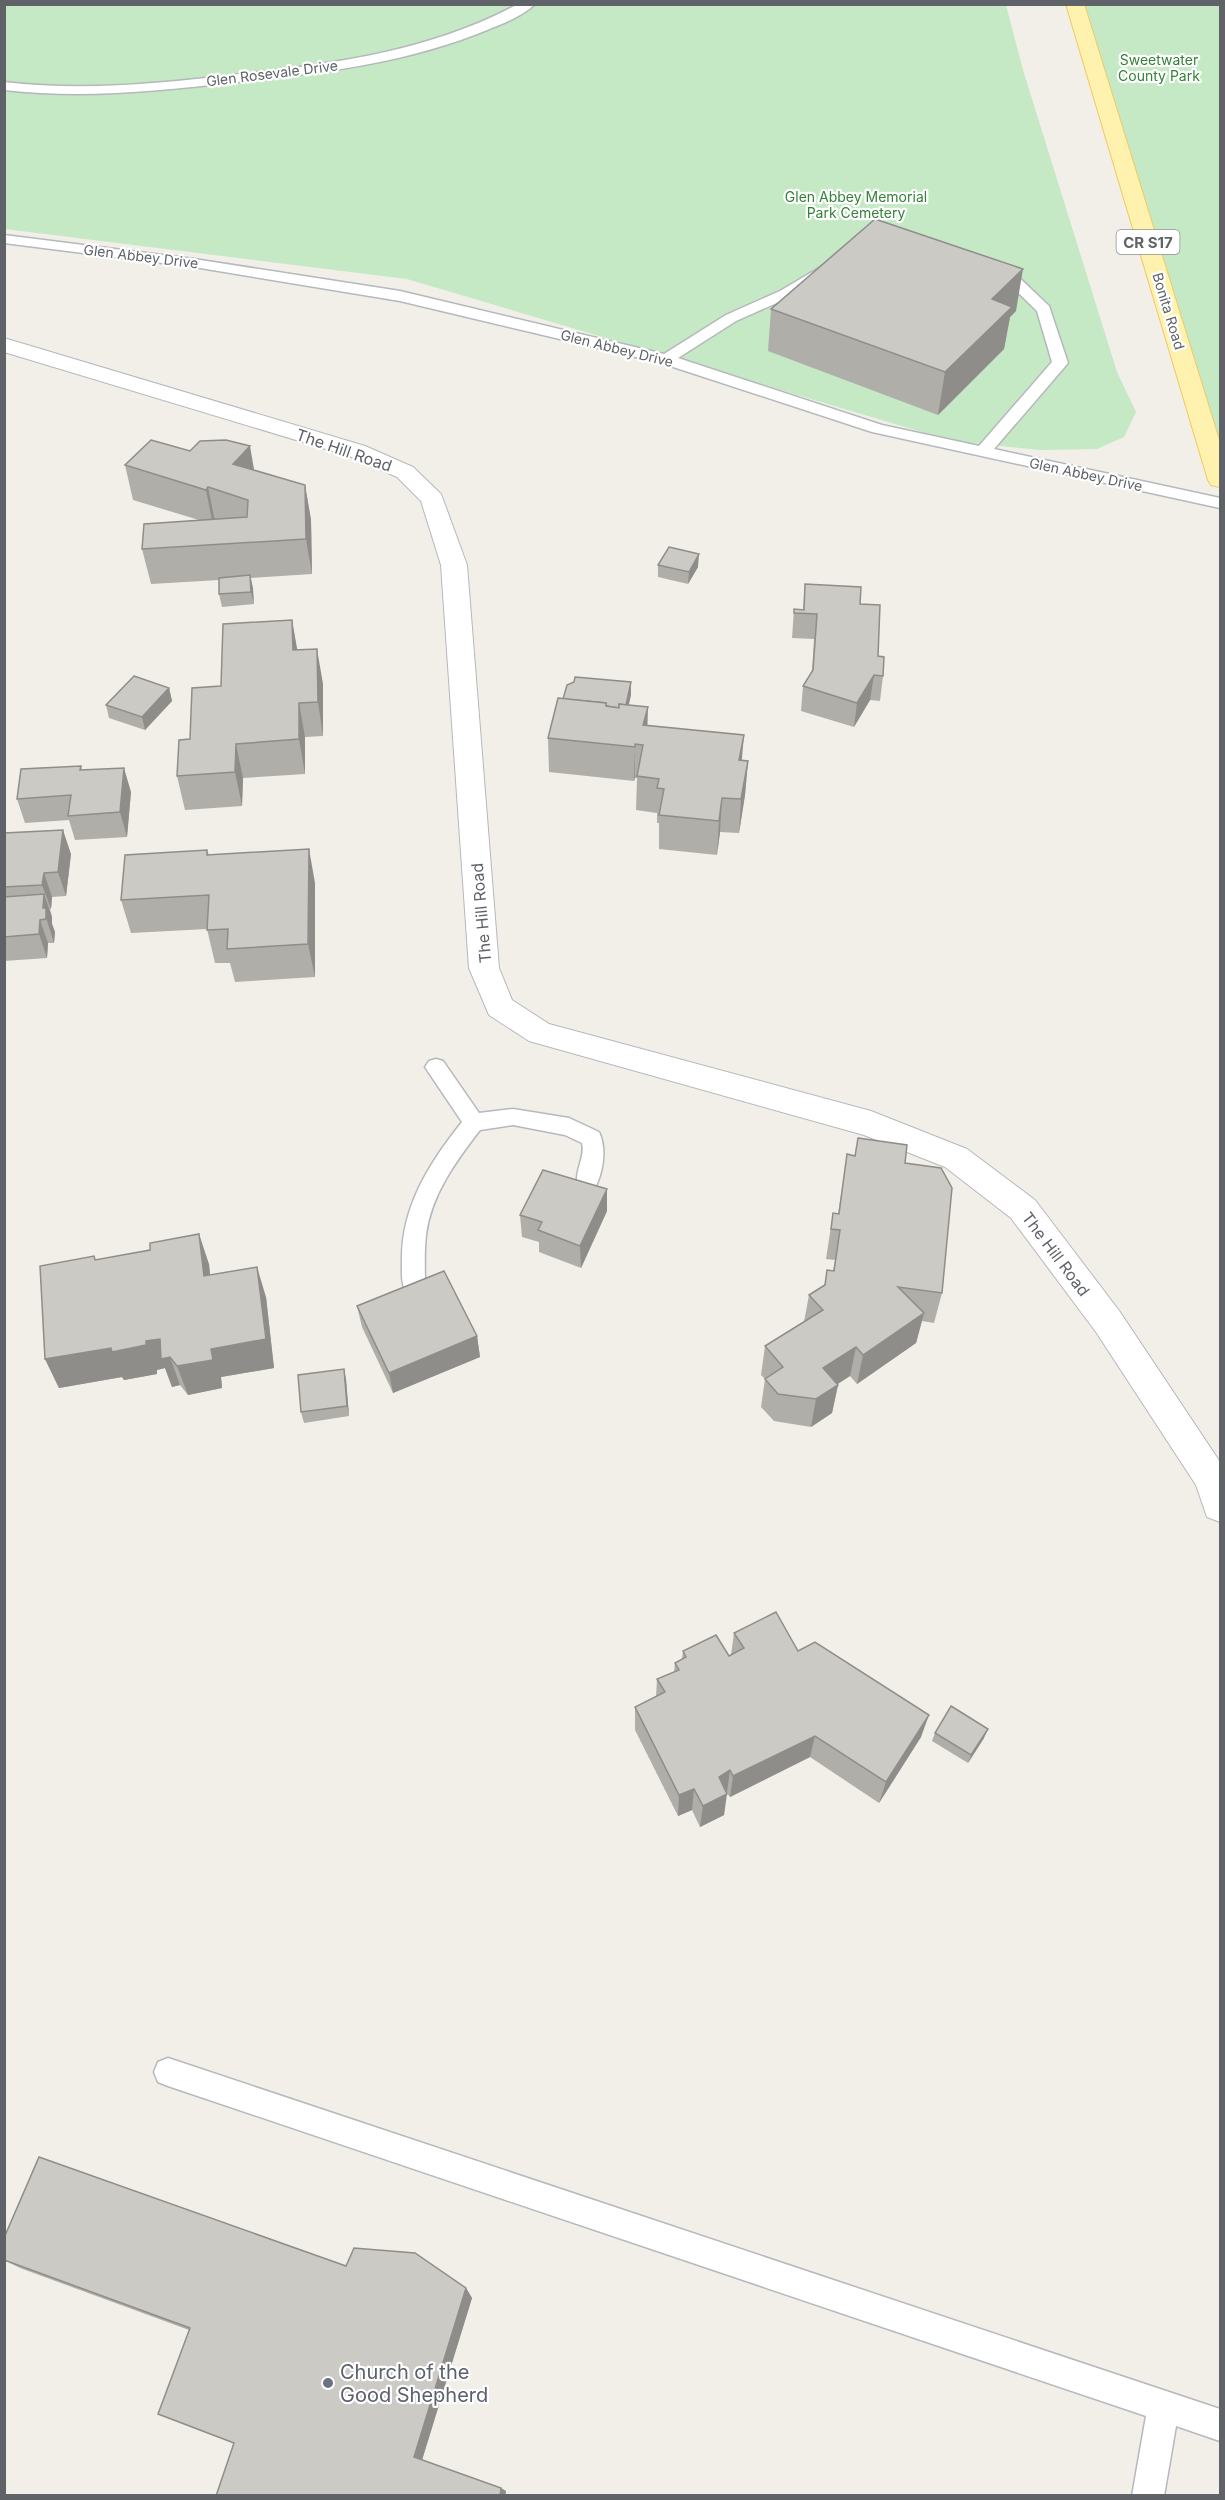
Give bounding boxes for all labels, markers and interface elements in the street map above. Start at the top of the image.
park label: Sweetwater County Park [1118,51,1200,84]
street label: Glen Rosevale Drive [205,56,339,90]
park label: Glen Abbey Memorial Park Cemetery [785,188,927,221]
road number: CR S17 [1116,230,1180,254]
street label: Glen Abbey Drive [83,241,199,271]
street label: Bonita Road [1149,271,1189,351]
street label: Glen Abbey Drive [559,326,675,370]
street label: The Hill Road [293,424,395,476]
street label: Glen Abbey Drive [1028,454,1144,494]
street label: The Hill Road [467,862,495,964]
street label: The Hill Road [1018,1208,1094,1300]
place label: Church of the Good Shepherd [340,2360,488,2407]
marker: Church of the Good Shepherd [321,2376,335,2390]

